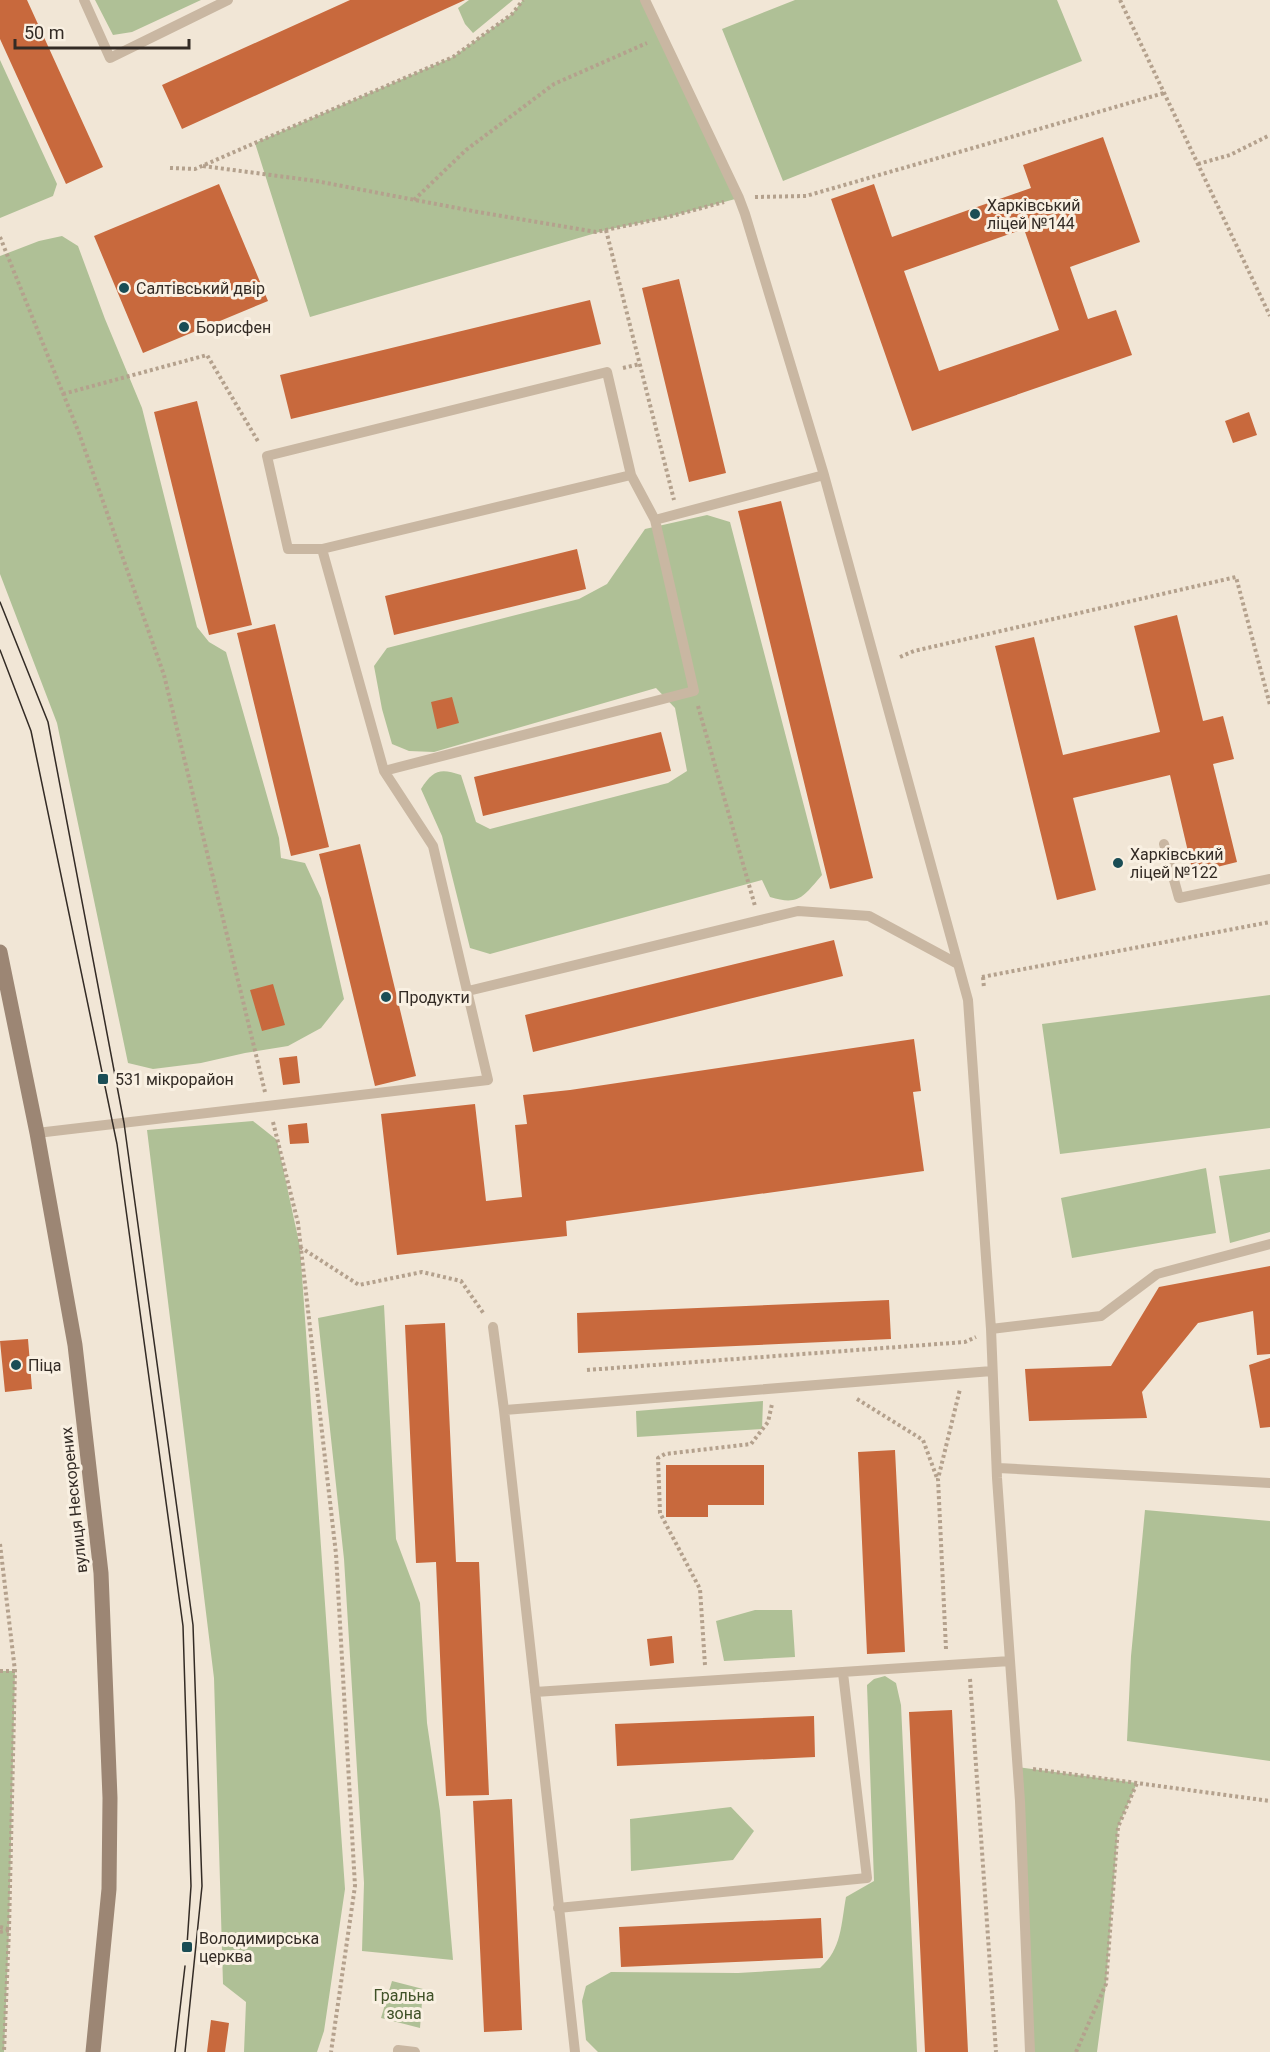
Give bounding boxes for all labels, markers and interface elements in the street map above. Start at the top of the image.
scale bar [15,12,189,50]
text: 50 m [24,22,64,43]
place label: Харківський ліцей №144 [987,196,1081,233]
marker: Харківський ліцей №144 [968,207,982,221]
place label: Салтівський двір [136,279,265,298]
marker: Салтівський двір [117,281,131,295]
place label: Борисфен [196,318,271,337]
marker: Борисфен [177,320,191,334]
place label: Харківський ліцей №122 [1130,845,1224,882]
marker: Харківський ліцей №122 [1111,856,1125,870]
place label: Продукти [398,988,470,1007]
marker: Продукти [379,990,393,1004]
place label: 531 мікрорайон [115,1070,234,1089]
marker: 531 мікрорайон [96,1072,110,1086]
place label: Піца [28,1356,62,1375]
marker: Піца [9,1358,23,1372]
street label: вулиця Нескорених [57,1426,91,1574]
place label: Володимирська церква [199,1929,319,1966]
marker: Володимирська церква [180,1940,194,1954]
park label: Гральна зона [374,1986,434,2023]

